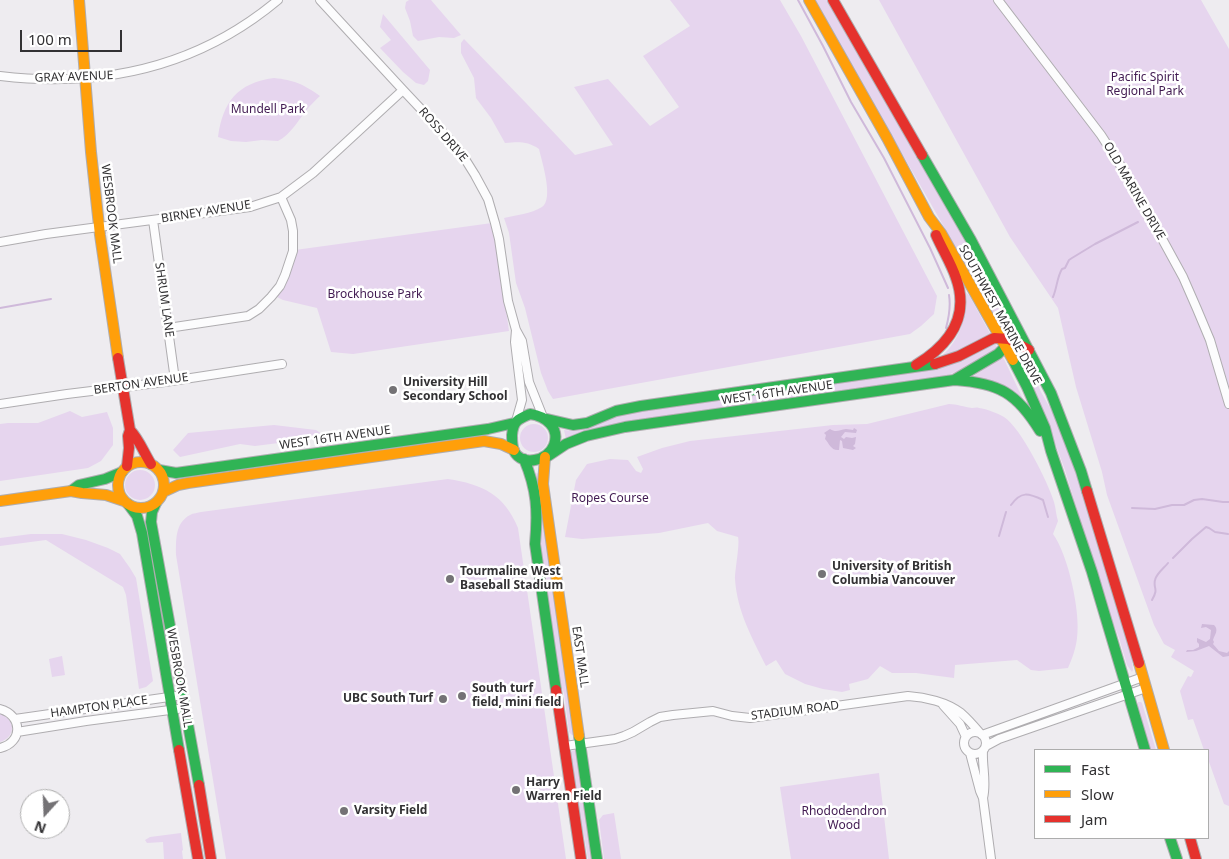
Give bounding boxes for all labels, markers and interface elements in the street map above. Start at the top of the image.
scale bar [22,20,125,52]
text: 100 m [28,29,72,49]
street label: GRAY AVENUE [34,68,114,86]
park label: Pacific Spirit Regional Park [1106,71,1184,99]
park label: Mundell Park [231,103,305,117]
street label: ROSS DRIVE [415,105,471,165]
street label: OLD MARINE DRIVE [1100,139,1168,243]
street label: WESBROOK MALL [98,163,124,265]
street label: BIRNEY AVENUE [160,198,252,226]
street label: SOUTHWEST MARINE DRIVE [955,243,1045,387]
street label: SHRUM LANE [152,262,176,338]
park label: Brockhouse Park [327,288,423,302]
street label: BERTON AVENUE [93,370,189,398]
place label: University Hill Secondary School [403,376,508,404]
street label: WEST 16TH AVENUE [720,378,834,408]
marker: University Hill Secondary School [387,384,399,396]
street label: WEST 16TH AVENUE [278,423,392,453]
park label: Ropes Course [571,492,649,506]
place label: University of British Columbia Vancouver [832,560,955,588]
place label: Tourmaline West Baseball Stadium [460,565,563,593]
marker: University of British Columbia Vancouver [816,568,828,580]
marker: Tourmaline West Baseball Stadium [444,573,456,585]
street label: EAST MALL [569,625,591,689]
street label: WESBROOK MALL [163,627,195,729]
place label: South turf field, mini field [472,682,561,710]
marker: South turf field, mini field [456,690,468,702]
place label: UBC South Turf [343,692,433,706]
street label: HAMPTON PLACE [49,693,149,721]
marker: UBC South Turf [437,693,449,705]
street label: STADIUM ROAD [750,698,840,724]
legend [1034,749,1209,839]
text: Fast [1081,759,1110,779]
place label: Harry Warren Field [526,776,602,804]
marker: Harry Warren Field [510,784,522,796]
text: Slow [1081,784,1114,804]
north arrow [20,789,70,839]
place label: Varsity Field [354,804,427,818]
marker: Varsity Field [338,805,350,817]
park label: Rhododendron Wood [801,805,887,833]
text: Jam [1081,809,1108,829]
text: N [31,817,49,839]

